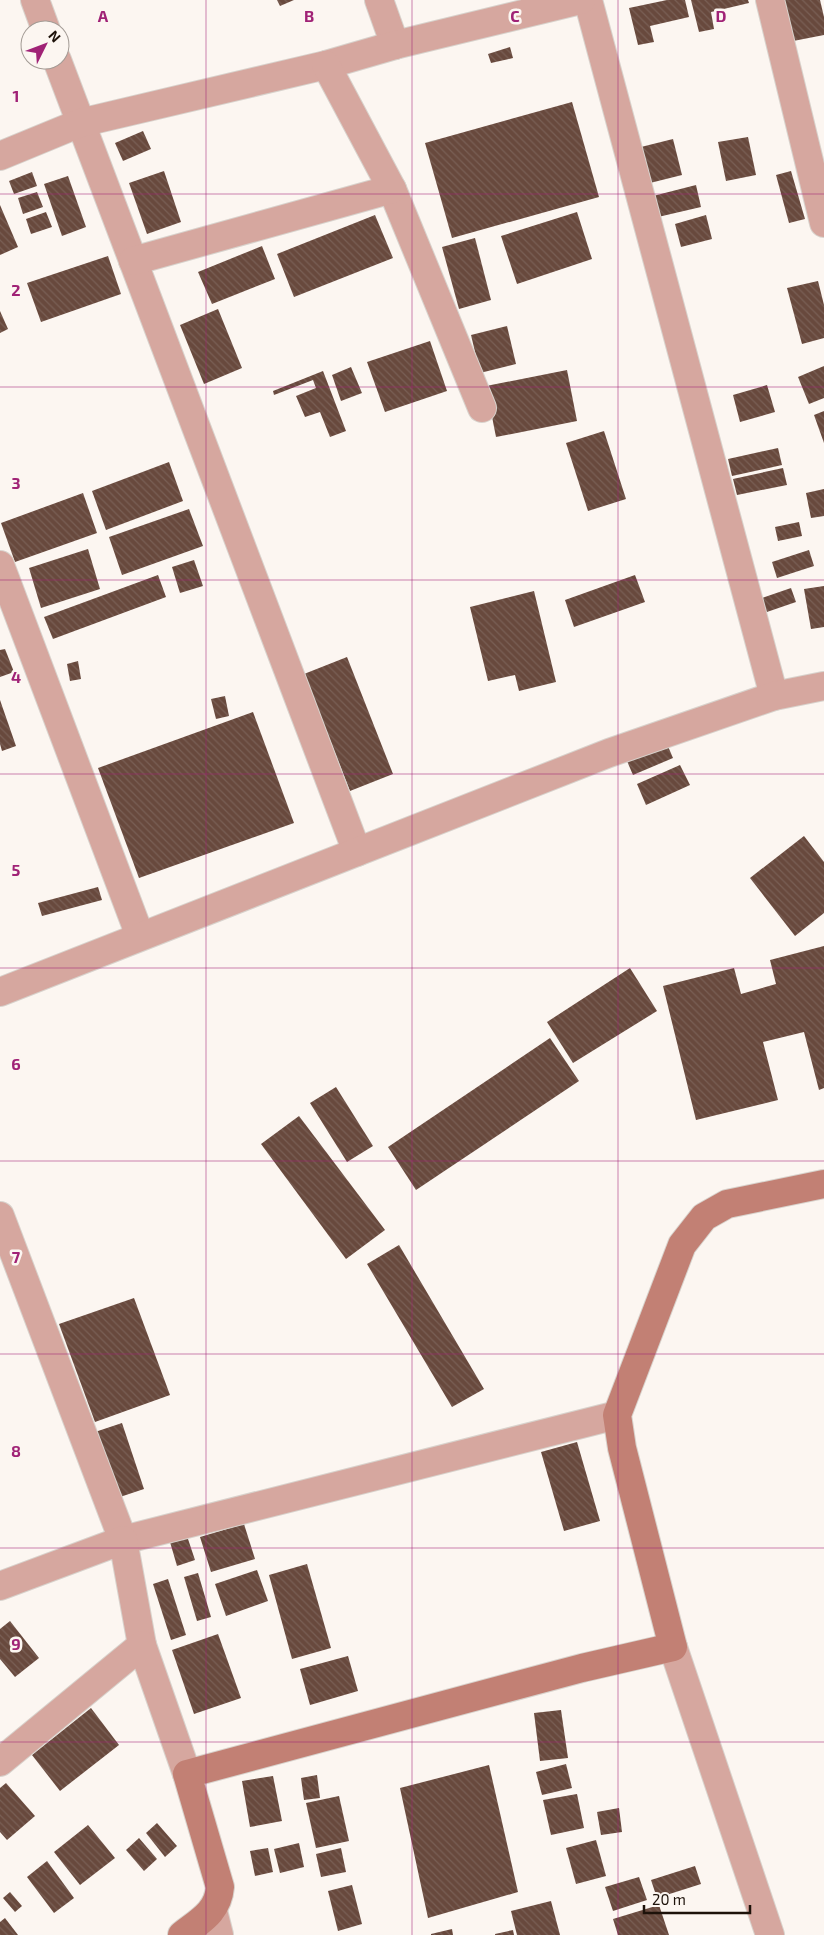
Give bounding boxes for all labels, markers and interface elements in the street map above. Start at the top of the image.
text: A [98,6,109,25]
text: B [304,6,314,25]
text: C [510,6,520,25]
text: D [716,6,727,25]
north arrow [20,20,70,70]
text: N [45,27,65,45]
text: 1 [13,86,19,105]
text: 2 [11,280,21,299]
text: 3 [11,473,21,492]
text: 4 [11,667,21,686]
text: 5 [12,860,21,879]
text: 6 [11,1054,21,1073]
text: 7 [12,1247,21,1266]
text: 8 [11,1441,21,1460]
text: 9 [11,1634,21,1653]
scale bar [644,1882,750,1914]
text: 20 m [652,1890,686,1908]

